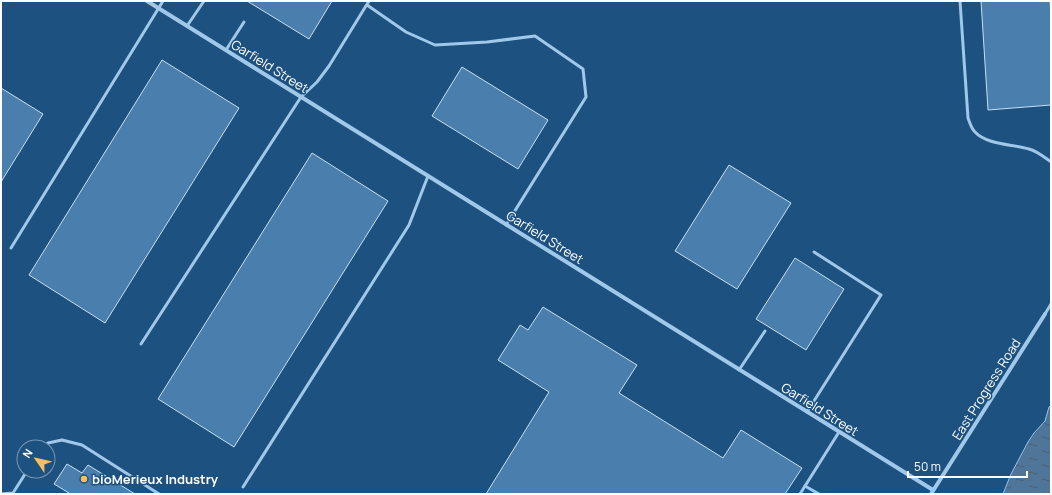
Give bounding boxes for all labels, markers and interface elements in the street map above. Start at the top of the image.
street label: Garfield Street [228,35,312,97]
street label: Garfield Street [503,206,587,268]
street label: East Progress Road [948,335,1024,443]
street label: Garfield Street [778,378,862,440]
north arrow [16,439,56,479]
text: N [19,446,36,461]
scale bar [908,453,1027,479]
text: 50 m [914,458,941,475]
place label: bioMerieux Industry [92,470,219,488]
marker: bioMerieux Industry [79,474,89,484]

